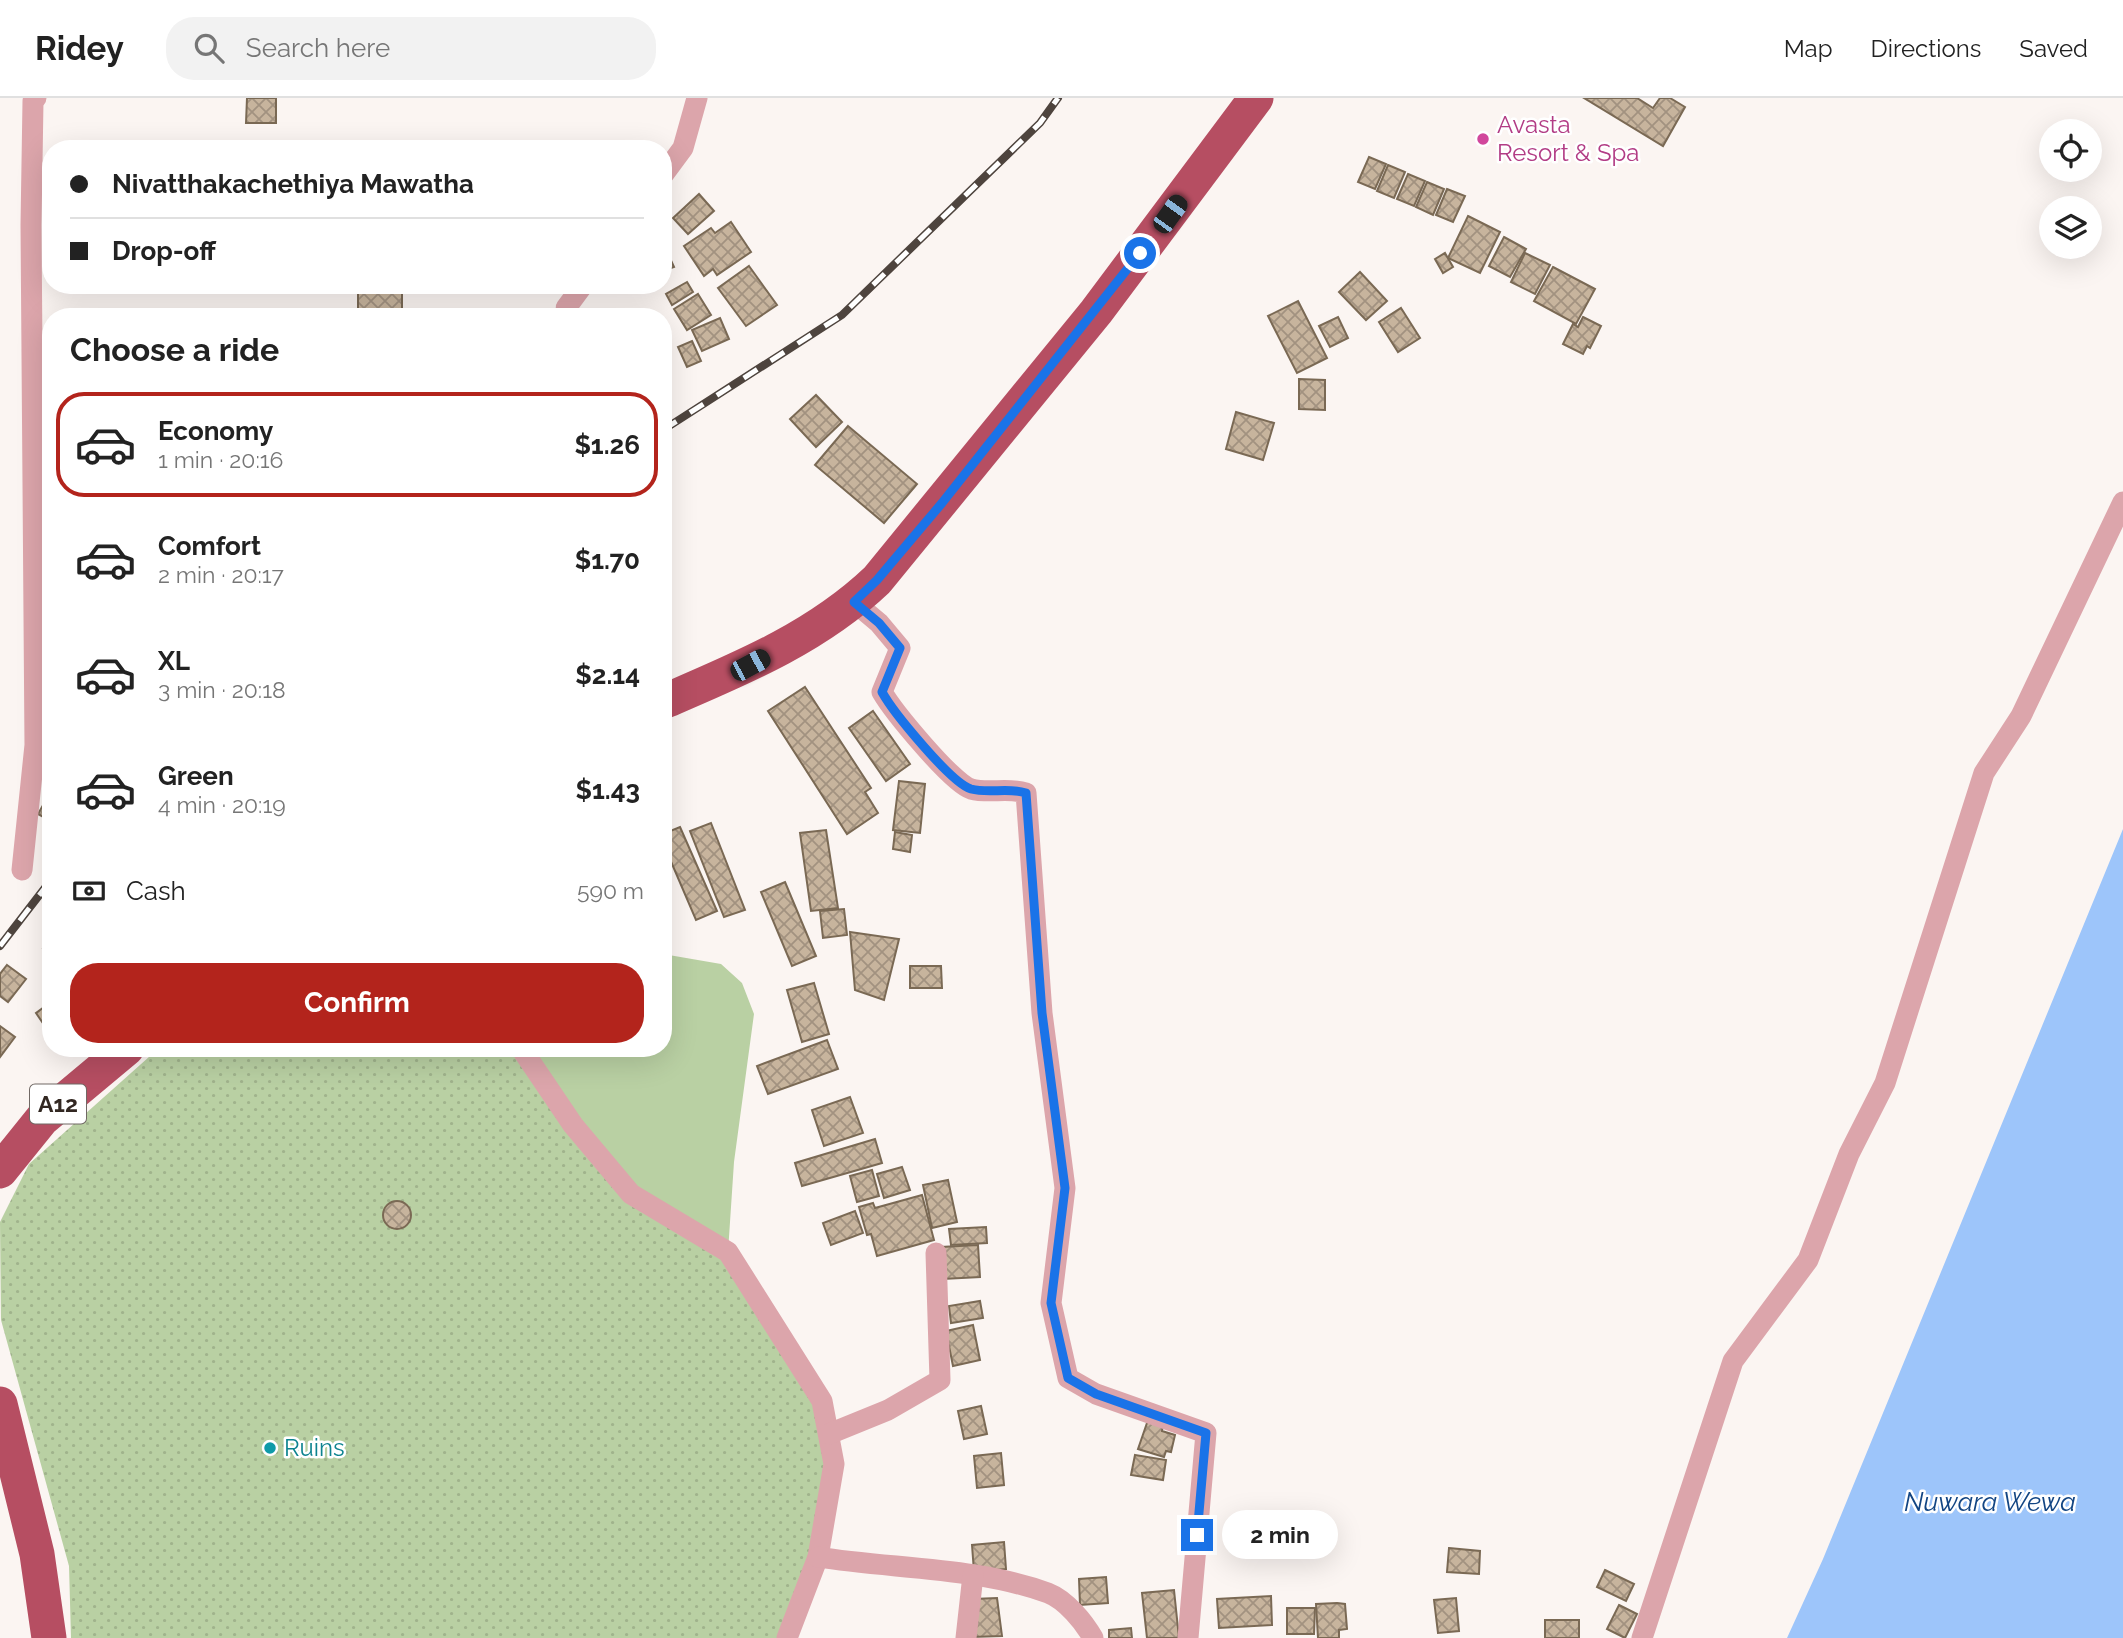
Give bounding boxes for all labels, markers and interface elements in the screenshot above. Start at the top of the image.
search box [166,17,656,80]
text: Ridey [35,29,124,68]
icon: search [190,29,228,67]
text: Search here [246,33,390,63]
text: Map [1784,34,1833,63]
text: Directions [1871,34,1981,63]
text: Saved [2019,34,2088,63]
place label: Avasta Resort & Spa [1497,110,1639,167]
map controls [2039,119,2102,259]
button: locate [2039,119,2102,182]
marker: Avasta Resort & Spa [1475,131,1491,147]
text: Nivatthakachethiya Mawatha [112,169,474,199]
car [1150,191,1191,237]
button: layers [2039,196,2102,259]
text: Drop-off [112,236,216,266]
route start [1124,237,1156,269]
text: Choose a ride [70,331,279,368]
icon: car [74,413,137,476]
text: Economy [158,416,273,446]
text: $1.26 [574,430,640,460]
text: 1 min · 20:16 [158,446,283,473]
icon: car [74,528,137,591]
text: Comfort [158,531,261,561]
text: $1.70 [575,545,640,575]
text: 2 min · 20:17 [158,561,284,588]
icon: car [74,643,137,706]
text: XL [158,646,190,676]
car [727,646,774,684]
text: $2.14 [575,660,640,690]
text: 3 min · 20:18 [158,676,286,703]
icon: car [74,758,137,821]
text: Green [158,761,234,791]
text: $1.43 [575,775,640,805]
text: 4 min · 20:19 [158,791,286,818]
icon: cash [70,872,108,910]
text: Cash [126,876,186,906]
text: 590 m [577,877,644,904]
button: Confirm [70,963,644,1043]
road number: A12 [30,1085,86,1124]
place label: Ruins [284,1433,345,1462]
marker: Ruins [262,1440,278,1456]
water label: Nuwara Wewa [1904,1487,2076,1517]
callout: 2 min [1222,1510,1337,1560]
route end [1181,1519,1213,1551]
text: 2 min [1250,1521,1310,1548]

